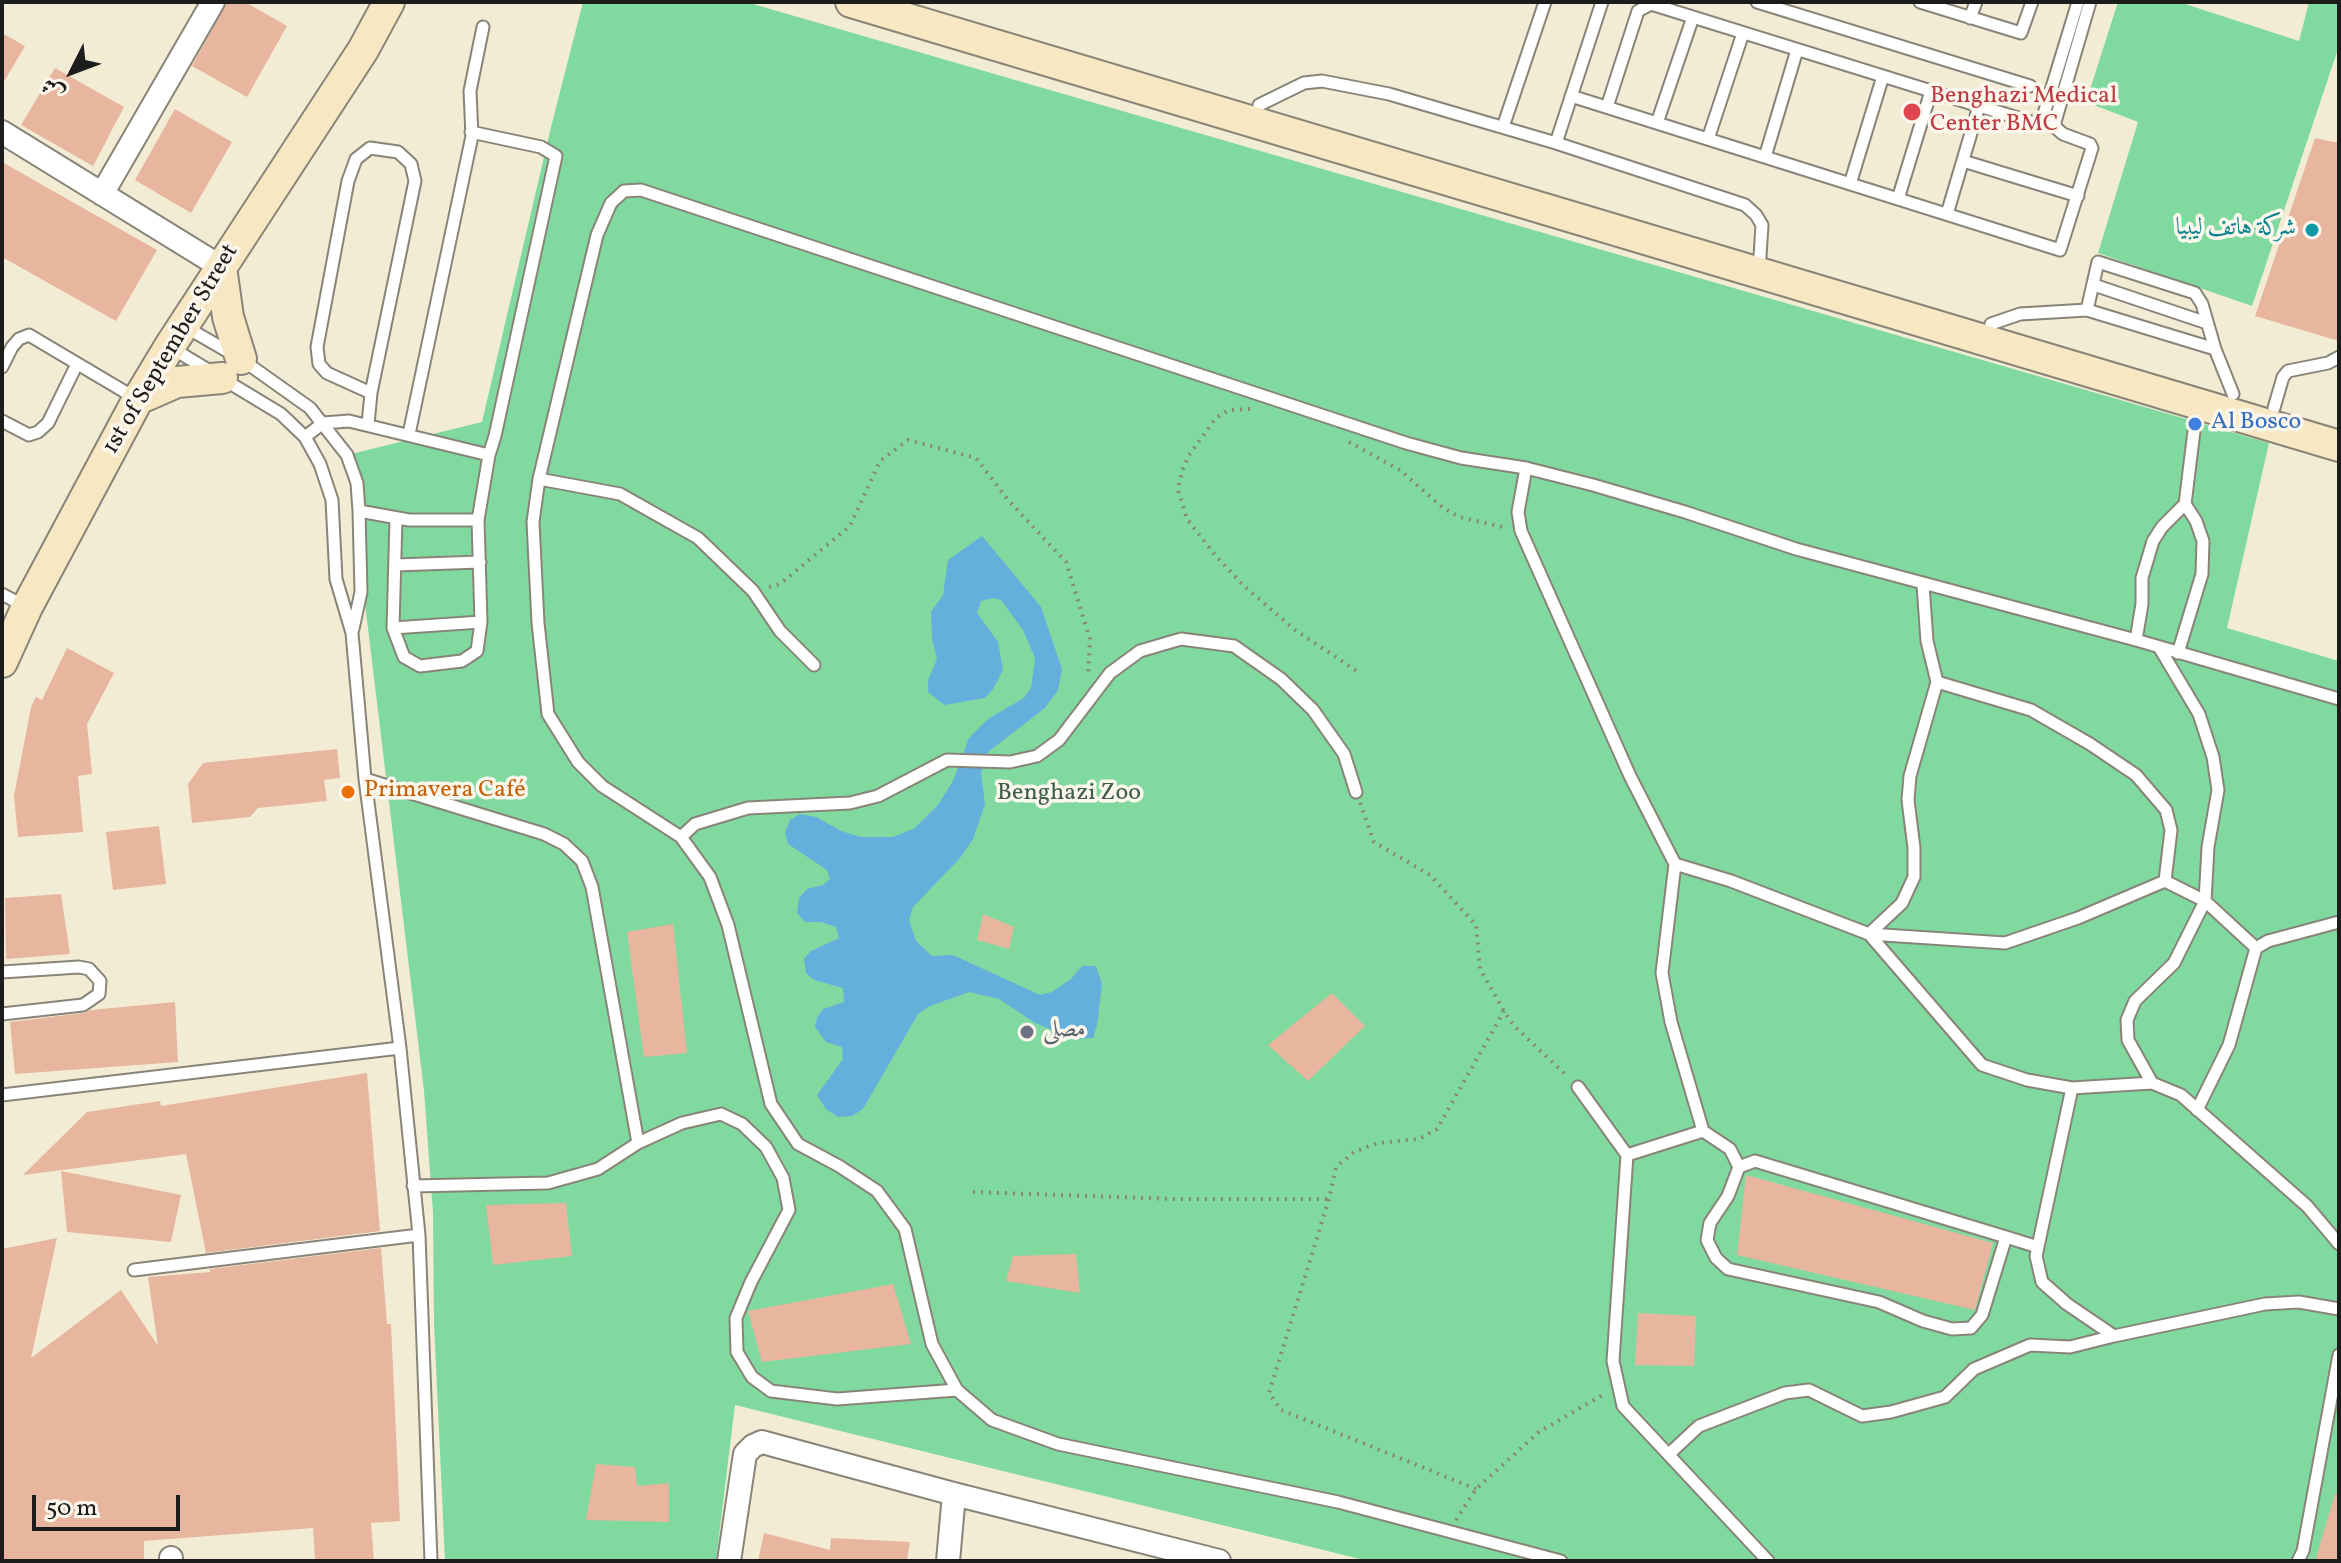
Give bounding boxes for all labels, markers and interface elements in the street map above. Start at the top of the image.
north arrow [32,32,112,112]
text: ش [35,70,73,107]
place label: Benghazi Medical Center BMC [1930,84,2117,140]
marker: Benghazi Medical Center BMC [1901,101,1923,123]
place label: شركة هاتف ليبيا [2175,216,2296,244]
marker: شركة هاتف ليبيا [2303,221,2321,239]
street label: 1st of September Street [98,240,246,460]
place label: Al Bosco [2211,410,2301,438]
marker: Al Bosco [2186,415,2204,433]
place label: Primavera Café [364,778,526,806]
park label: Benghazi Zoo [997,781,1141,809]
marker: Primavera Café [339,783,357,801]
place label: مصلى [1043,1018,1086,1046]
marker: مصلى [1018,1023,1036,1041]
scale bar [36,1479,184,1529]
text: 50 m [46,1492,98,1526]

